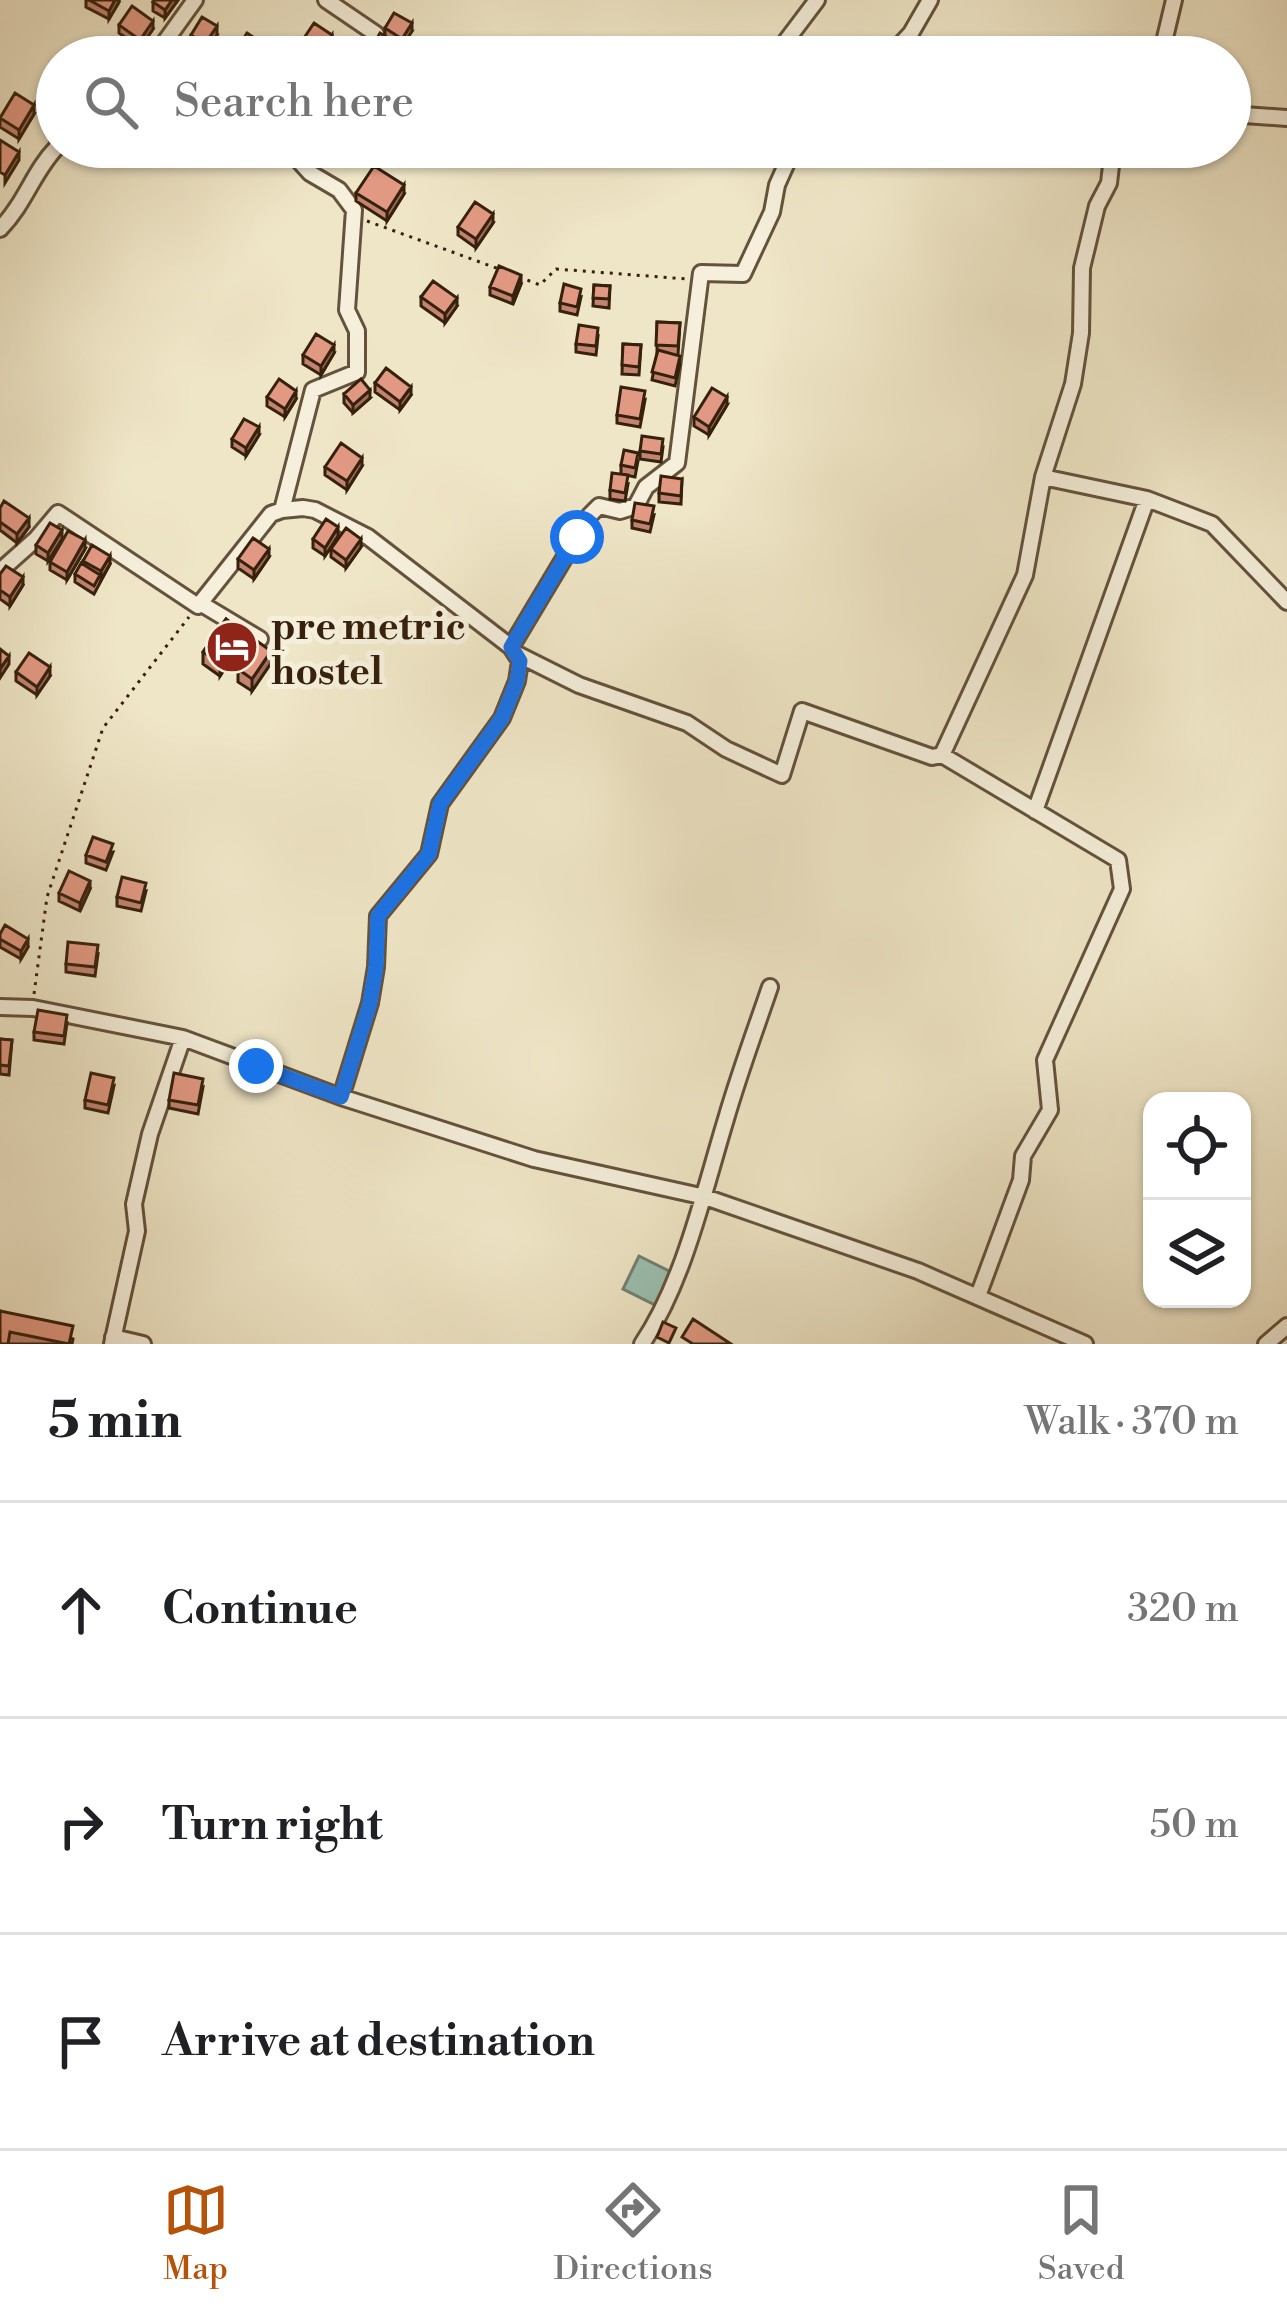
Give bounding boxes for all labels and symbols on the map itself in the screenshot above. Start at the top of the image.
route start [550,510,604,564]
place label: pre metric hostel [271,603,466,697]
hotel icon: pre metric hostel [204,619,260,675]
route end [229,1039,283,1093]

